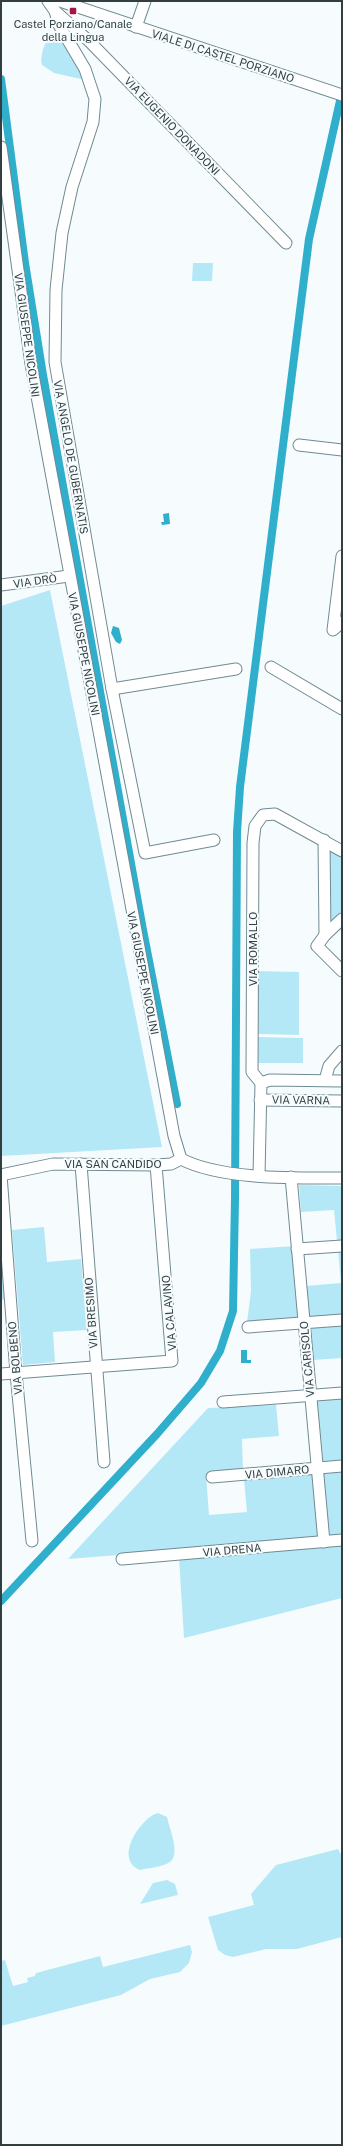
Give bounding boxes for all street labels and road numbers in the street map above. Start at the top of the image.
street label: VIALE DI CASTEL PORZIANO [150,27,296,85]
street label: VIA EUGENIO DONADONI [122,75,222,177]
street label: VIA GIUSEPPE NICOLINI [12,272,42,398]
street label: VIA ANGELO DE GUBERNATIS [52,379,90,535]
street label: VIA DRÒ [12,571,58,590]
street label: VIA GIUSEPPE NICOLINI [66,591,102,717]
street label: VIA GIUSEPPE NICOLINI [125,910,161,1036]
street label: VIA ROMALLO [247,912,259,986]
street label: VIA VARNA [272,1093,330,1107]
street label: VIA SAN CANDIDO [65,1158,161,1170]
street label: VIA CALAVINO [160,1275,178,1351]
street label: VIA BRESIMO [83,1277,99,1349]
street label: VIA CARISOLO [298,1320,316,1398]
street label: VIA BOLBENO [6,1321,24,1395]
street label: VIA DIMARO [244,1463,310,1481]
street label: VIA DRENA [202,1541,262,1559]

